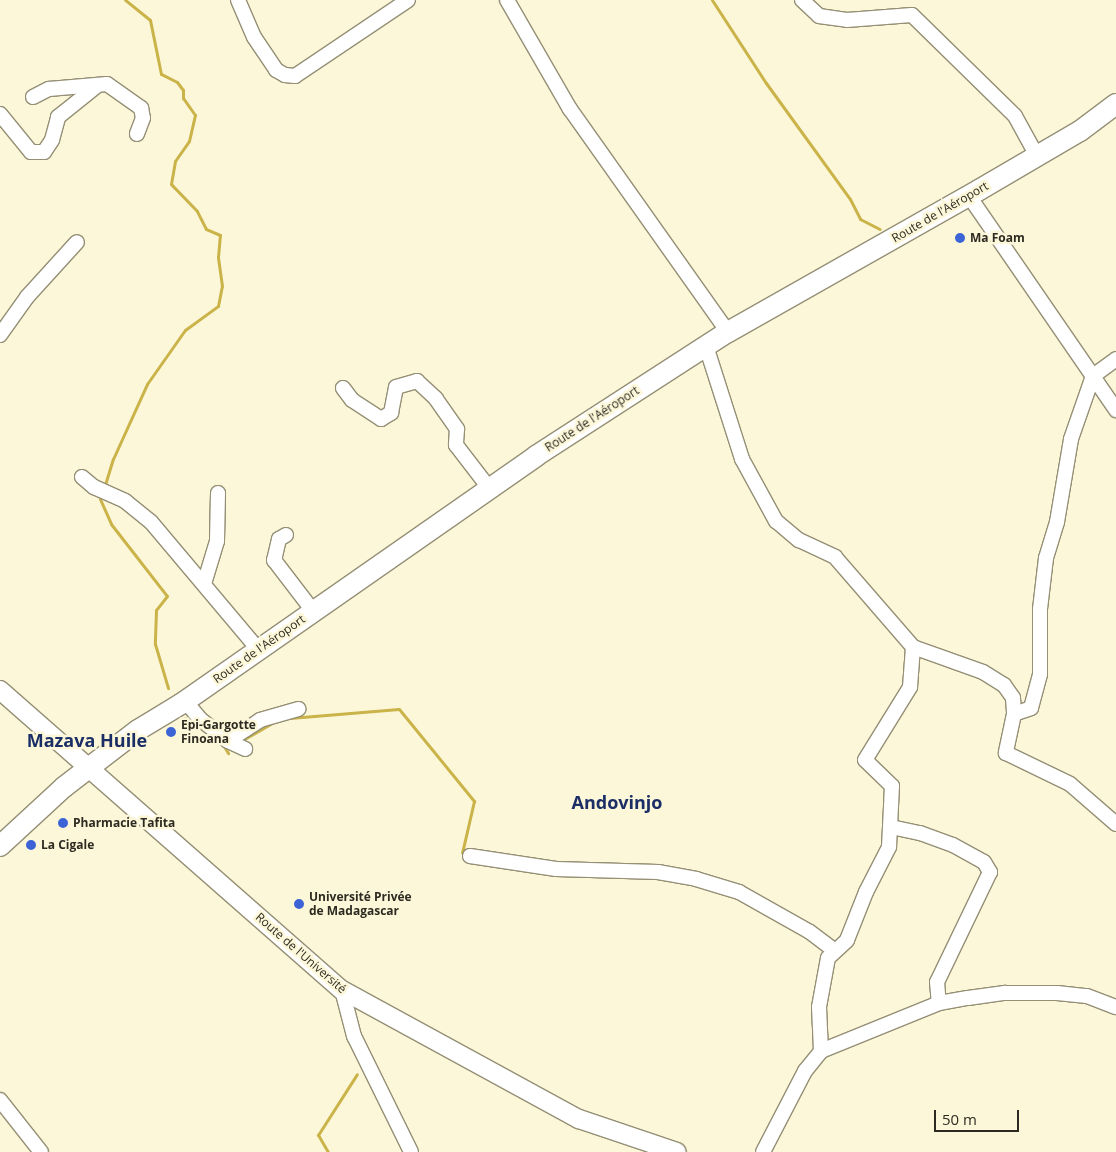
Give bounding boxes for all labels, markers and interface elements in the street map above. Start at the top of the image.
street label: Route de l'Aéroport [889,178,991,246]
place label: Ma Foam [970,231,1025,245]
marker: Ma Foam [954,232,966,244]
street label: Route de l'Aéroport [542,383,642,455]
street label: Route de l'Aéroport [210,612,308,686]
place label: Epi-Gargotte Finoana [181,718,256,746]
marker: Epi-Gargotte Finoana [165,726,177,738]
district label: Mazava Huile [27,729,147,751]
district label: Andovinjo [572,791,662,813]
place label: Pharmacie Tafita [73,816,175,830]
marker: Pharmacie Tafita [57,817,69,829]
place label: La Cigale [41,838,94,852]
marker: La Cigale [25,839,37,851]
place label: Université Privée de Madagascar [309,890,412,918]
marker: Université Privée de Madagascar [293,898,305,910]
street label: Route de l'Université [253,910,349,996]
scale bar [936,1100,1021,1132]
text: 50 m [942,1109,977,1129]

